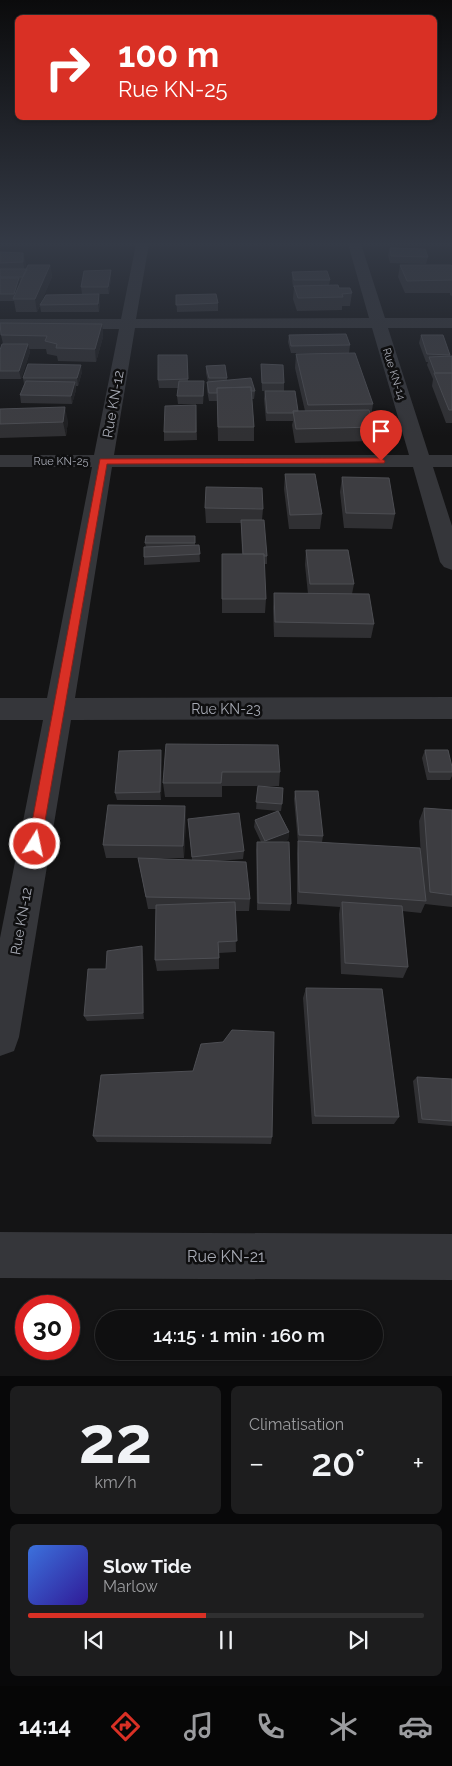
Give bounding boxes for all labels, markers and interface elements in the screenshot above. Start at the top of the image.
text: 100 m [118,34,219,75]
icon: right [35,35,100,100]
text: Rue KN-25 [118,76,228,102]
street label: Rue KN-14 [380,346,408,402]
street label: Rue KN-12 [99,369,127,439]
pin [360,410,402,461]
icon: arrive [367,417,395,445]
street label: Rue KN-25 [34,455,88,468]
street label: Rue KN-23 [191,701,261,717]
position arrow [8,817,60,869]
street label: Rue KN-12 [7,886,35,956]
street label: Rue KN-21 [187,1247,265,1266]
speed limit sign: 30 [15,1295,80,1360]
text: 14:15 · 1 min · 160 m [153,1324,325,1346]
text: 22 [79,1402,152,1478]
text: Climatisation [249,1415,344,1434]
text: 20° [311,1440,365,1485]
text: − [249,1447,264,1480]
text: + [412,1447,424,1480]
text: km/h [94,1473,137,1492]
text: Slow Tide [103,1555,192,1577]
text: Marlow [103,1577,158,1596]
icon: previous [80,1626,108,1654]
icon: pause [212,1626,240,1654]
icon: next [344,1626,372,1654]
icon: directions [108,1709,143,1744]
icon: music [181,1709,216,1744]
icon: phone [253,1709,288,1744]
icon: climate [326,1709,361,1744]
icon: car [398,1709,433,1744]
text: 14:14 [19,1713,71,1739]

